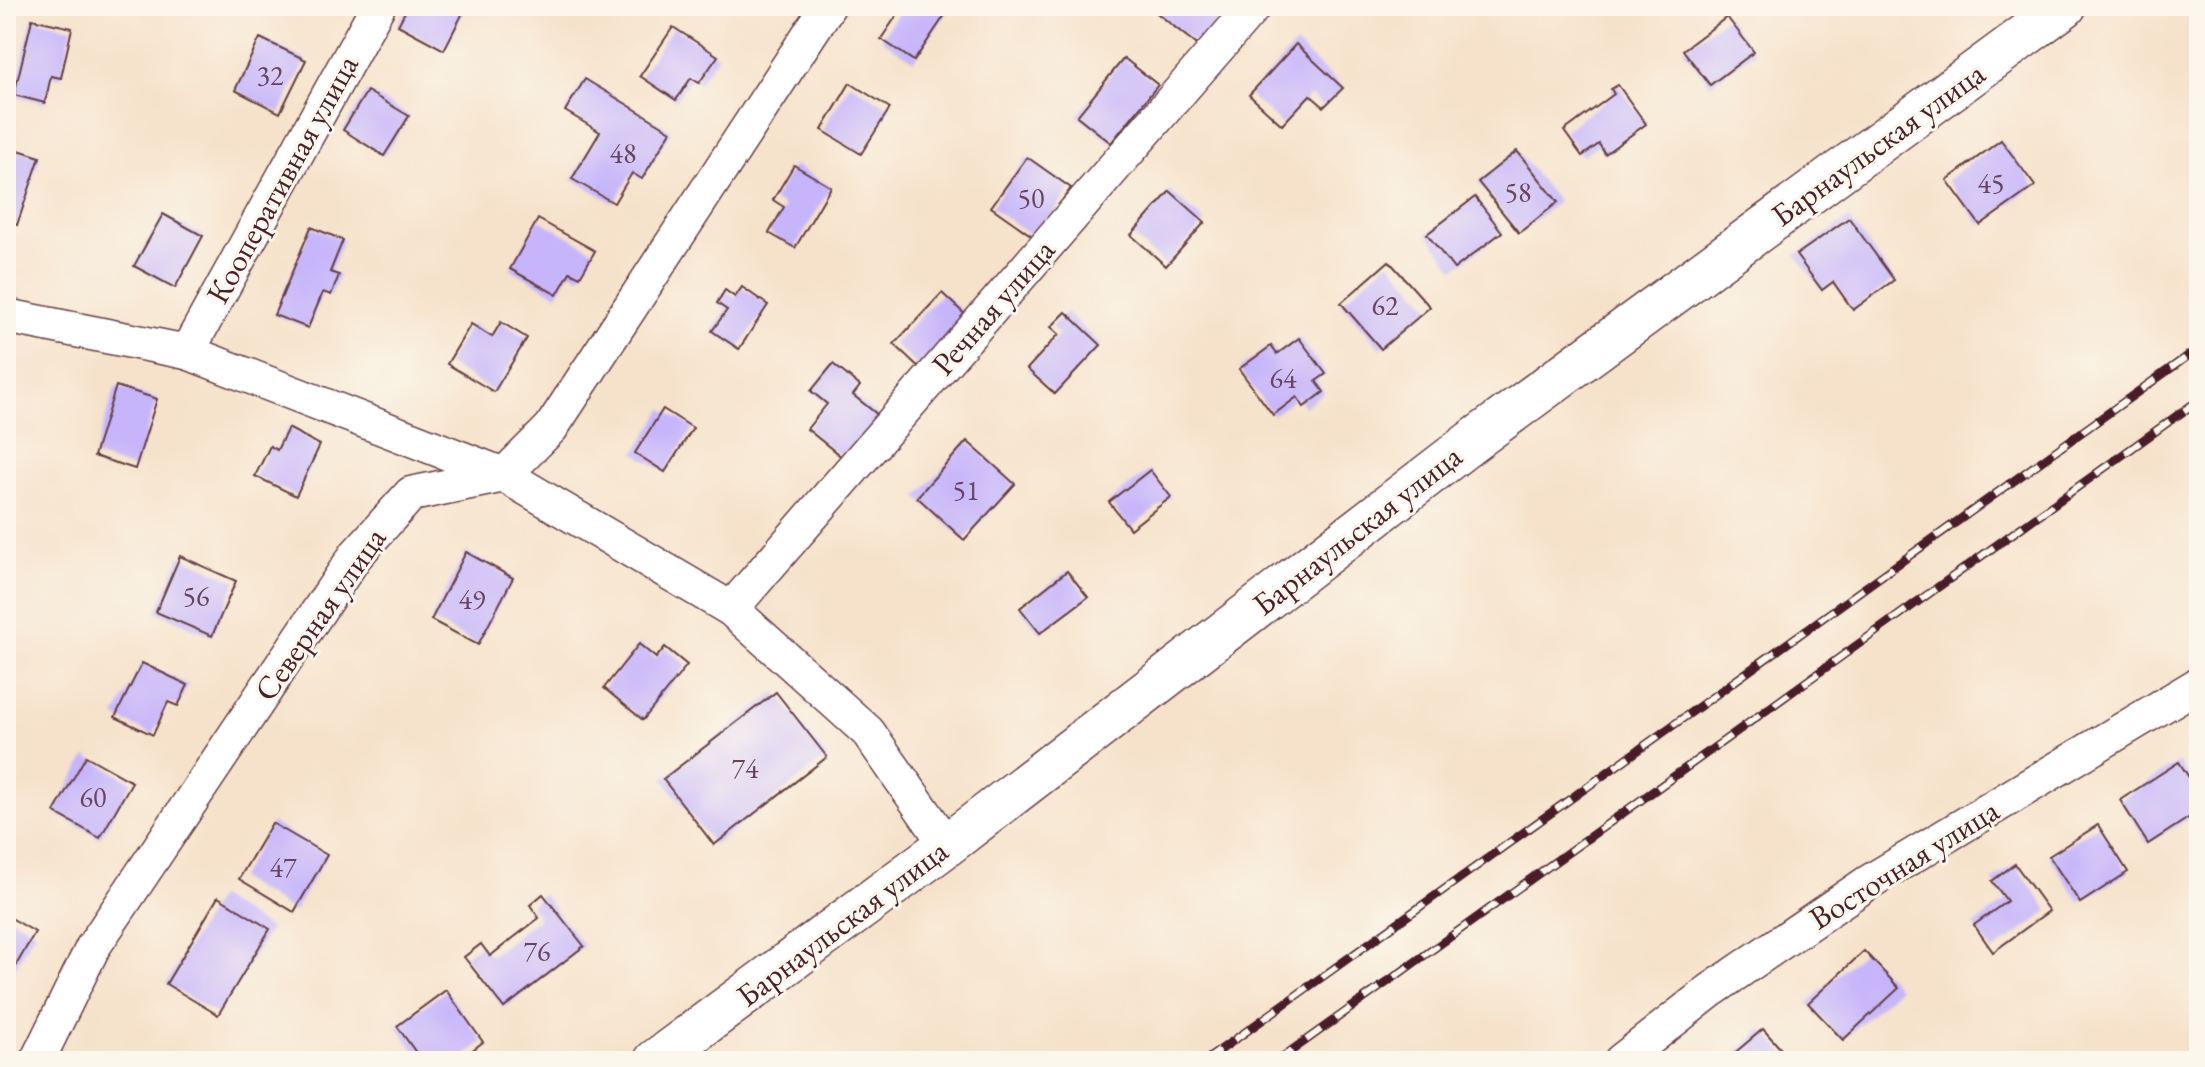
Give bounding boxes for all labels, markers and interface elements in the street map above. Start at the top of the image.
street label: Кооперативная улица [196,47,368,311]
street label: Барнаульская улица [1763,52,1993,236]
house number: 32 [257,57,284,93]
house number: 48 [610,135,636,171]
house number: 45 [1978,165,2004,201]
house number: 58 [1505,174,1531,210]
house number: 50 [1018,180,1044,216]
street label: Речная улица [922,230,1064,384]
house number: 62 [1372,287,1399,323]
house number: 64 [1270,360,1297,396]
street label: Барнаульская улица [1244,435,1470,625]
house number: 51 [953,472,979,508]
street label: Северная улица [245,519,395,709]
house number: 56 [183,578,209,614]
house number: 49 [459,581,485,617]
house number: 74 [732,750,759,786]
house number: 60 [80,779,106,815]
street label: Восточная улица [1801,789,2007,939]
street label: Барнаульская улица [728,830,956,1016]
house number: 47 [270,849,297,885]
house number: 76 [524,933,550,969]

